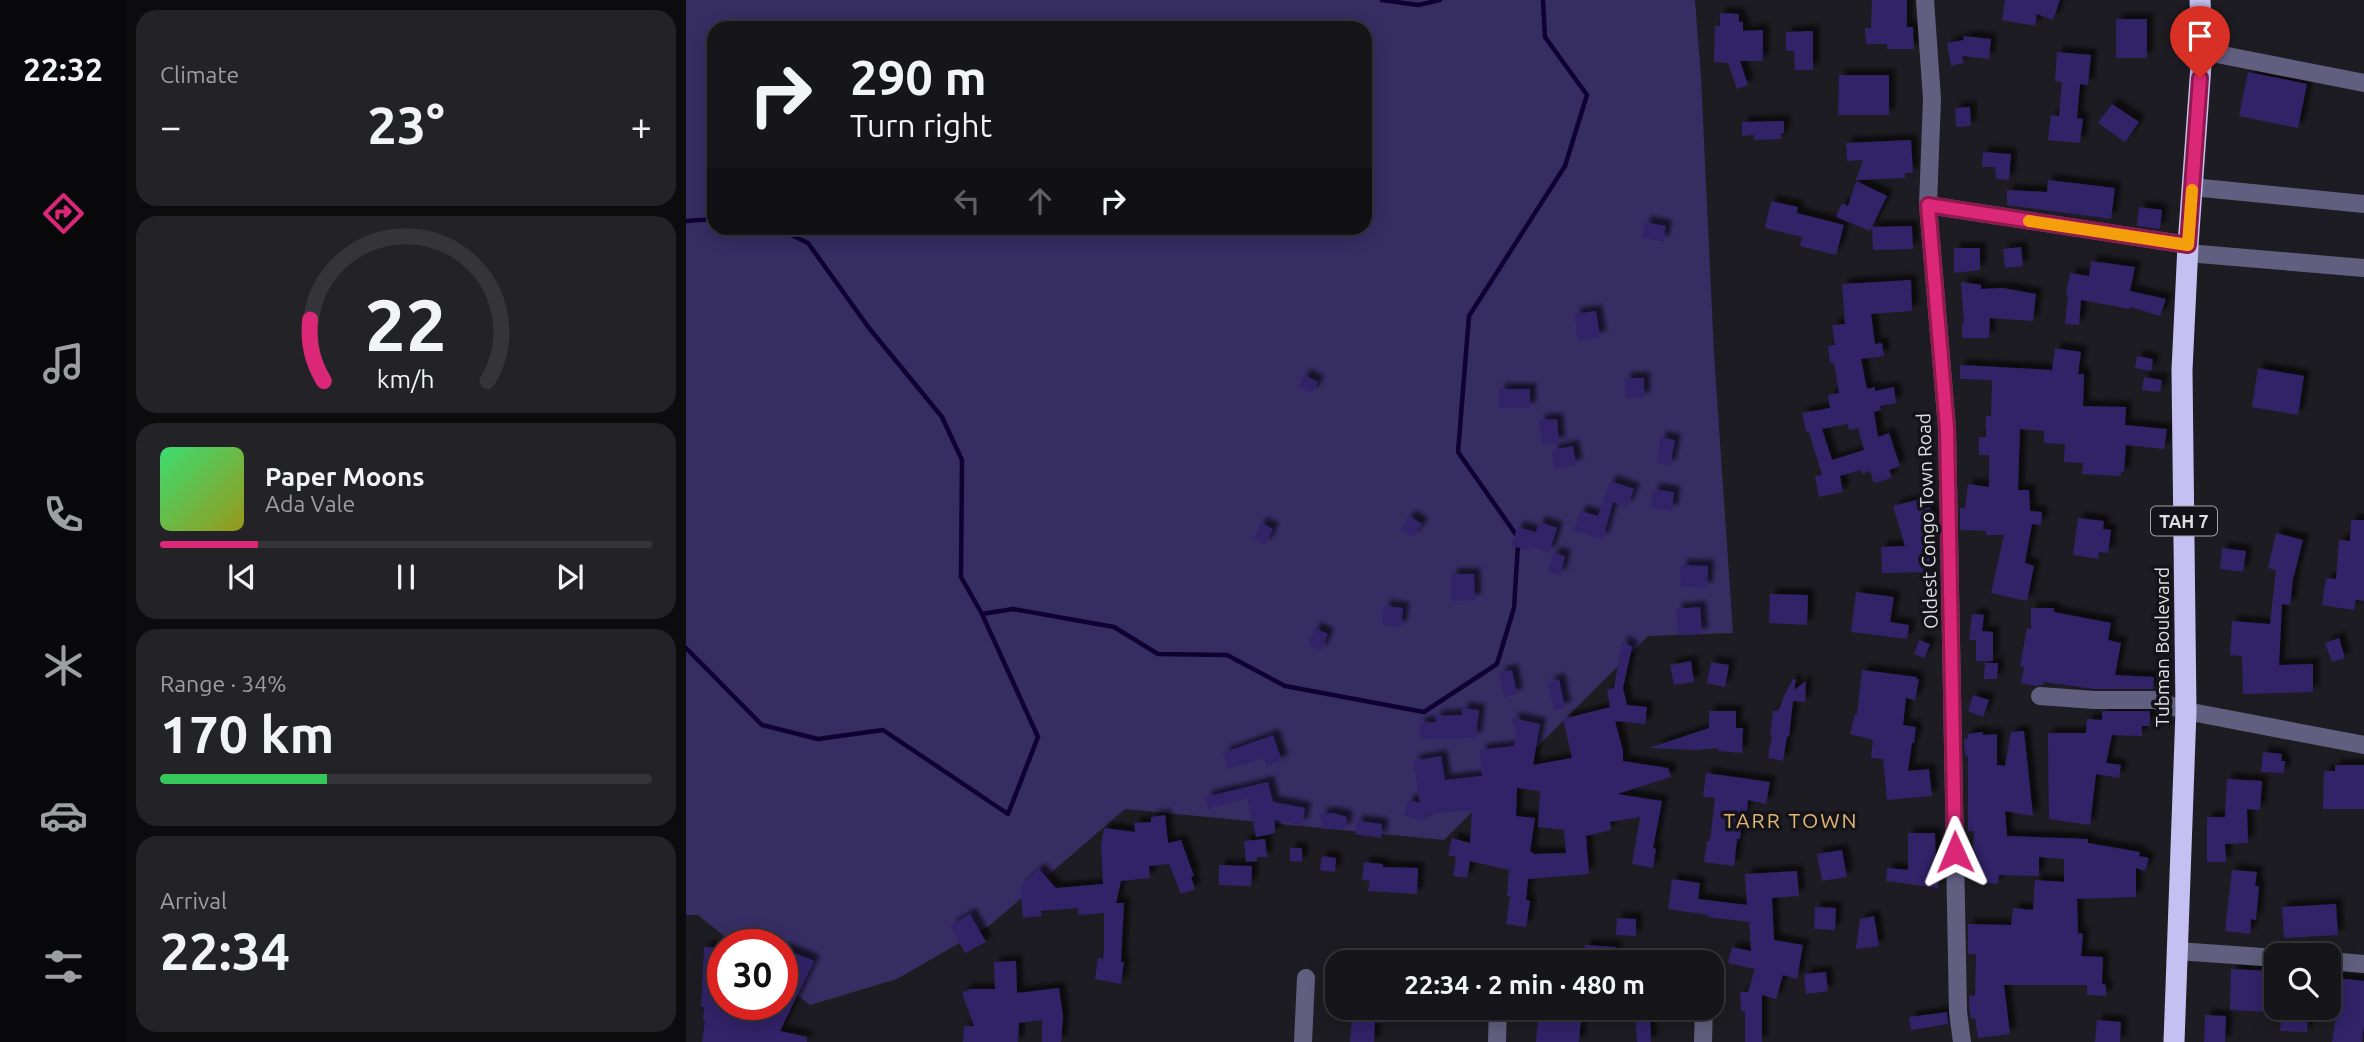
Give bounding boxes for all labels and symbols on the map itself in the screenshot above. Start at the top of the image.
pin [2170,6,2230,78]
street label: Oldest Congo Town Road [1912,413,1942,629]
road number: TAH 7 [2151,506,2217,536]
street label: Tubman Boulevard [2151,567,2173,727]
district label: TARR TOWN [1723,808,1859,832]
position arrow [1918,815,1992,889]
speed limit sign: 30 [707,929,798,1020]

